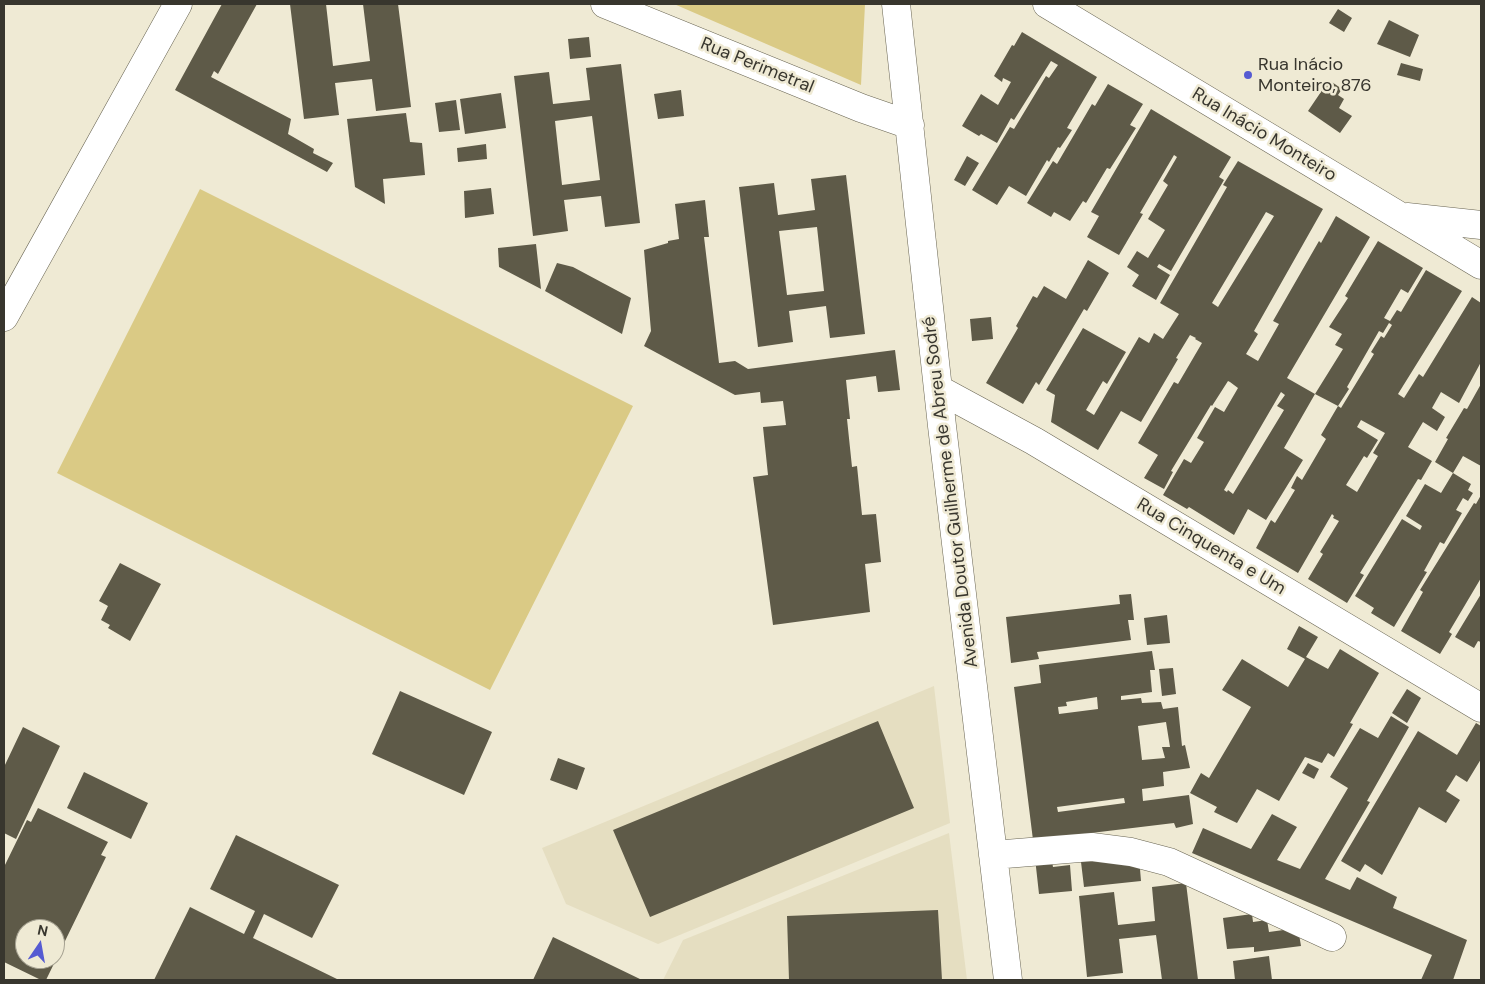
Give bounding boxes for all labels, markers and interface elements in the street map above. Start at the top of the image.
street label: Rua Perimetral [697,33,817,99]
place label: Rua Inácio Monteiro, 876 [1258,54,1371,96]
marker: Rua Inácio Monteiro, 876 [1242,69,1254,81]
street label: Rua Inácio Monteiro [1188,83,1340,187]
street label: Avenida Doutor Guilherme de Abreu Sodré [919,315,983,669]
street label: Rua Cinquenta e Um [1133,494,1289,600]
north arrow [15,919,65,969]
text: N [36,920,50,940]

